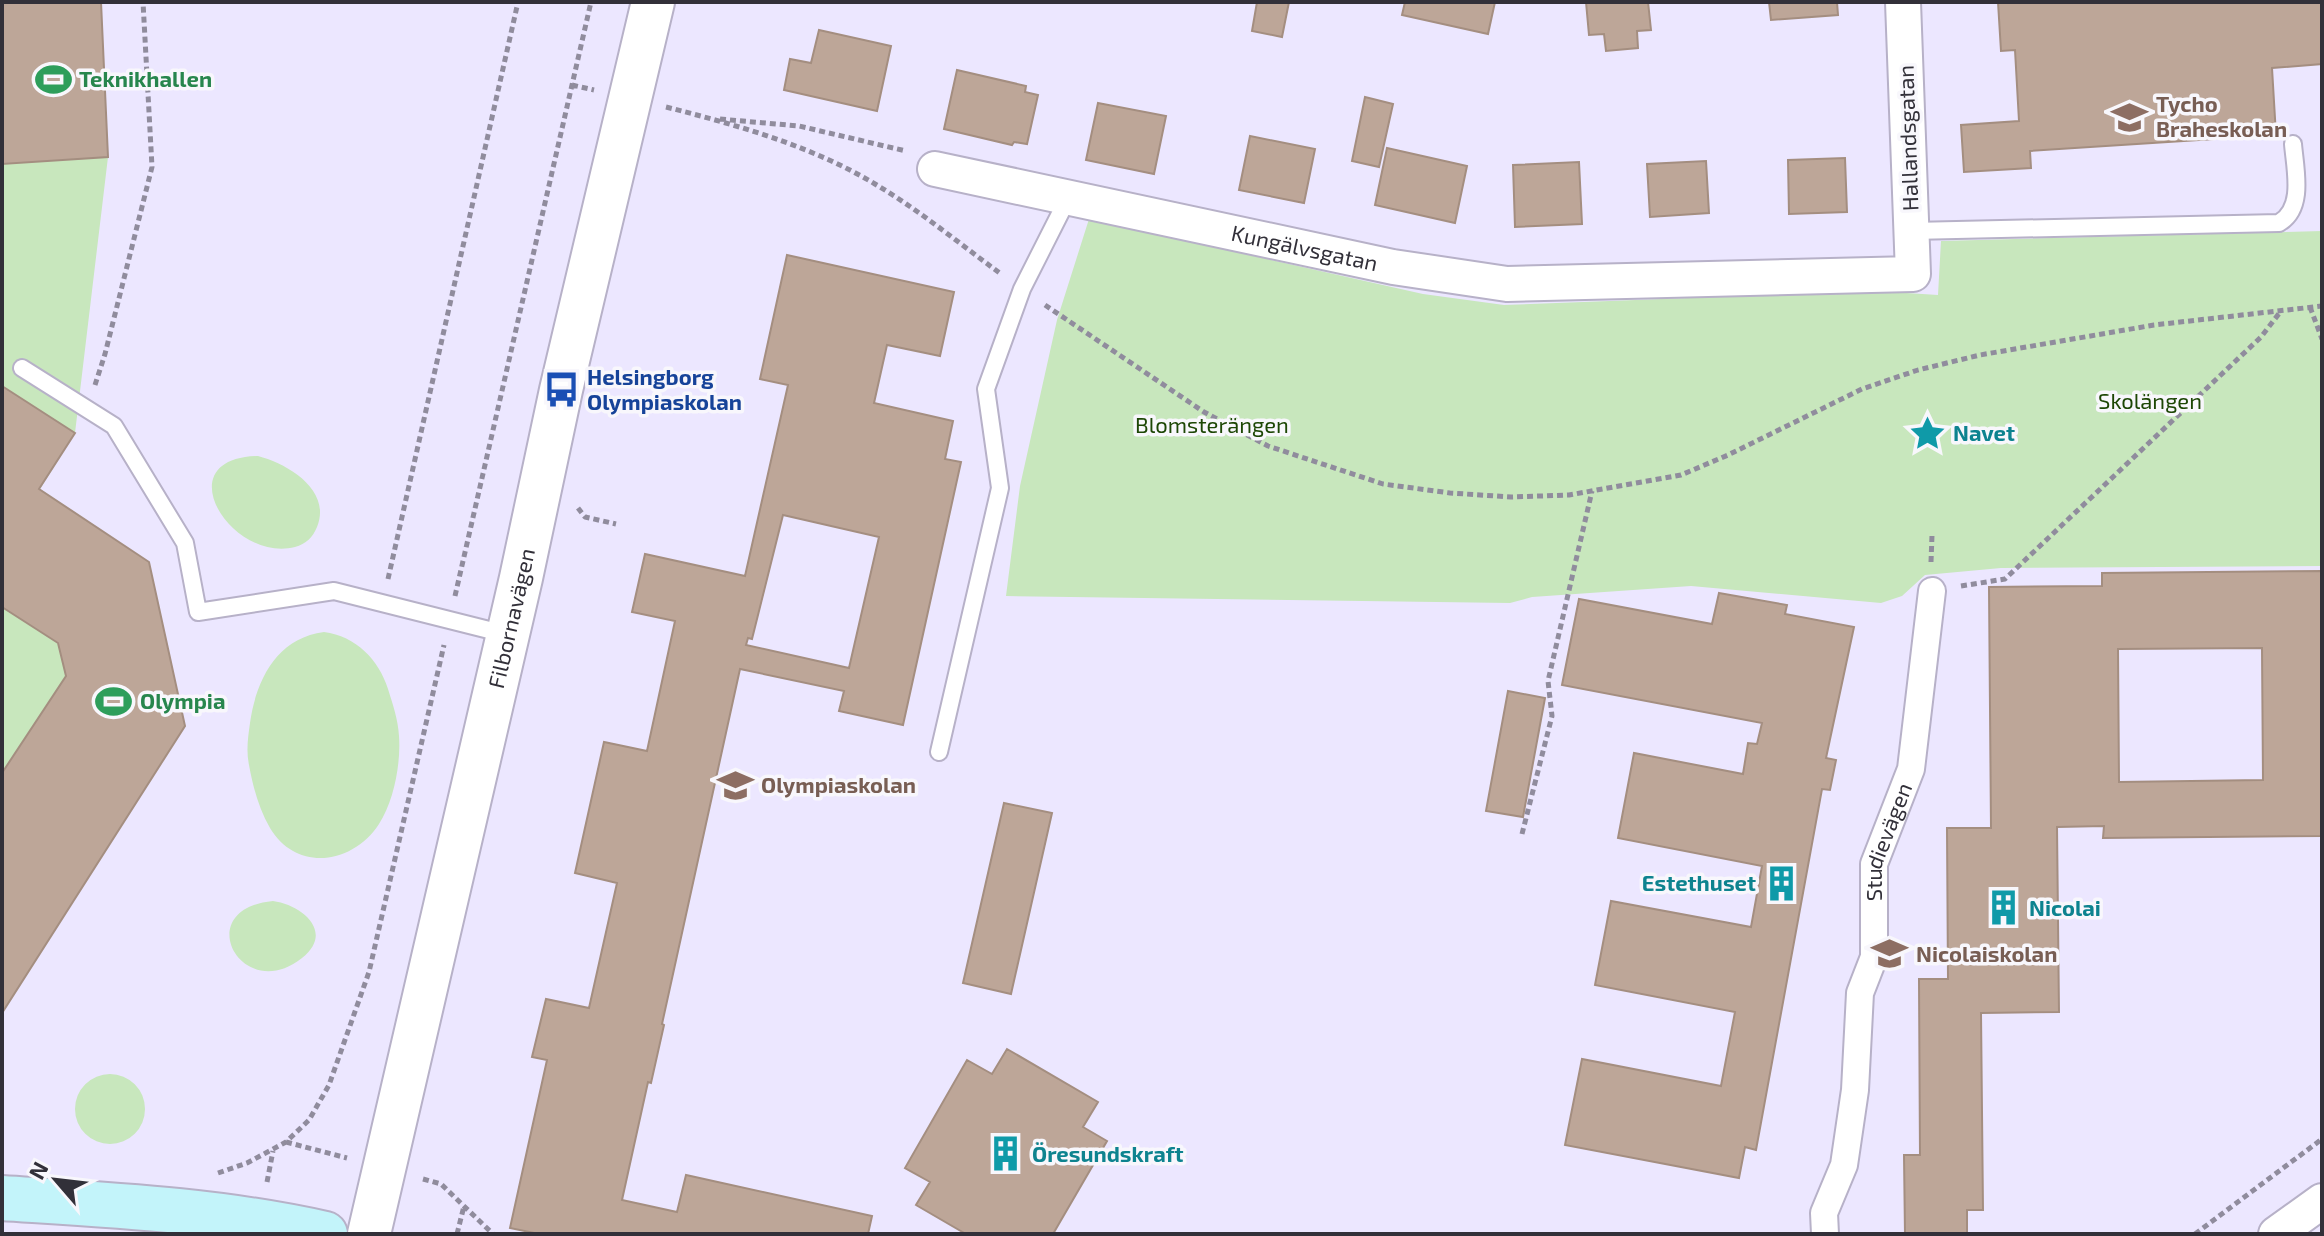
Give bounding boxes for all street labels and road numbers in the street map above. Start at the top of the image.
street label: Hallandsgatan [1891,65,1923,211]
street label: Kungälvsgatan [1229,219,1380,275]
street label: Filbornavägen [482,546,539,691]
street label: Studievägen [1859,779,1916,901]

